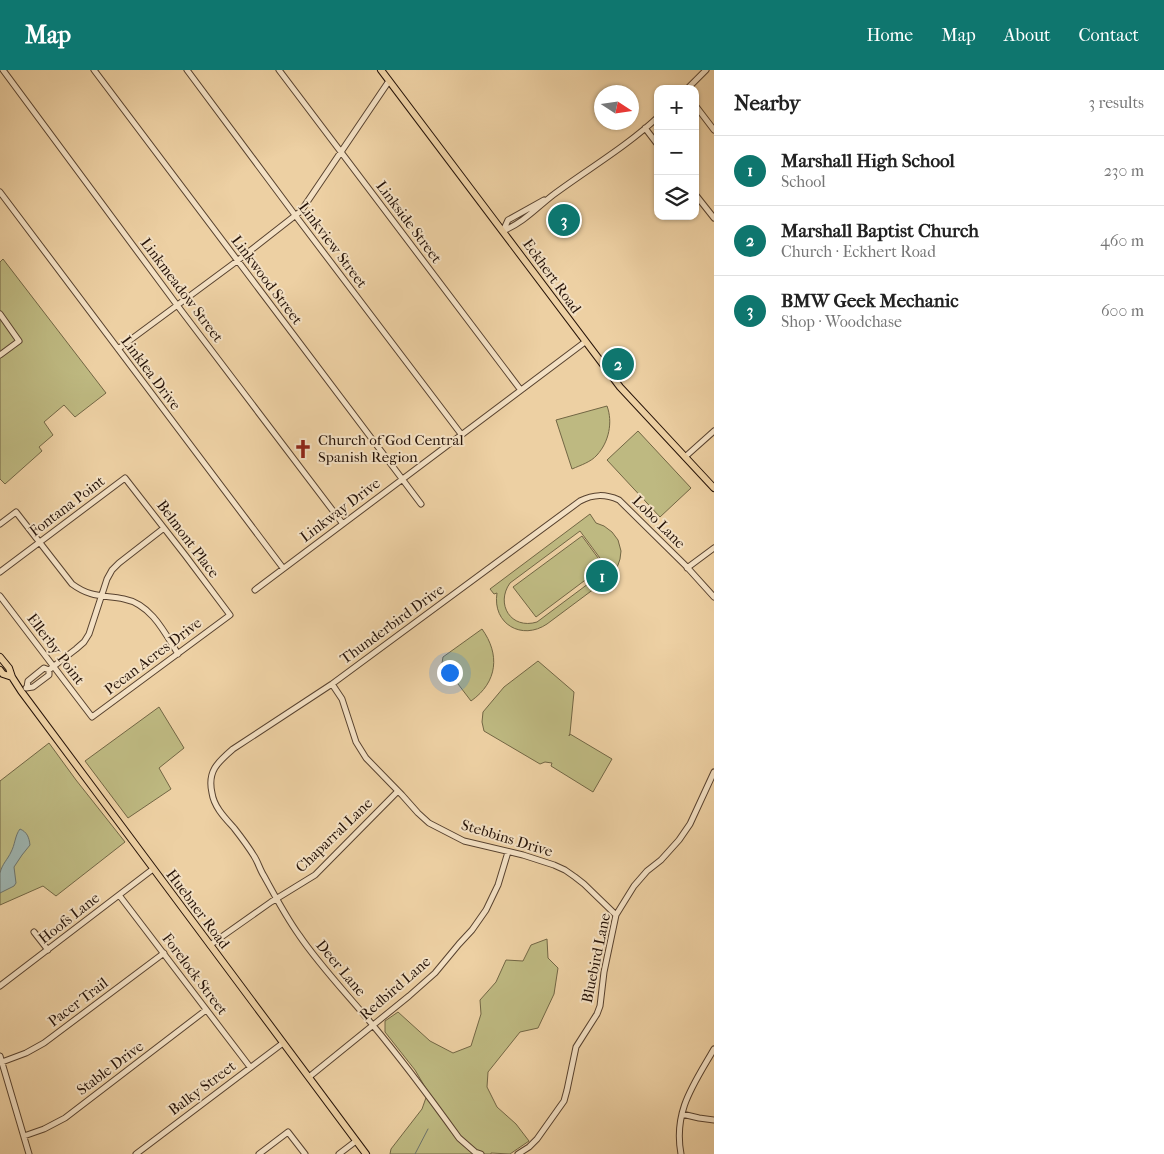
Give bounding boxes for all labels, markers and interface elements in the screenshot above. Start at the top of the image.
text: Map [25,21,71,49]
text: Home [866,25,913,46]
text: Map [941,25,976,46]
text: About [1004,25,1050,46]
text: Contact [1078,25,1139,46]
north arrow [594,85,639,130]
map controls [654,85,699,220]
button: + [654,85,699,130]
text: Nearby [734,91,800,115]
text: 3 results [1088,93,1144,112]
button: − [654,130,699,175]
text: Marshall High School [781,150,955,172]
text: 1 [747,161,753,180]
text: 230 m [1104,161,1144,180]
text: School [781,172,826,191]
button: layers [654,175,699,220]
street label: Linkside Street [372,177,446,267]
street label: Linkview Street [295,198,372,292]
pin: 3 [548,201,580,239]
text: Marshall Baptist Church [781,220,979,242]
text: 2 [746,231,754,250]
text: 460 m [1100,231,1144,250]
street label: Linkwood Street [228,232,307,329]
street label: Linkmeadow Street [137,234,228,346]
street label: Eckhert Road [519,235,586,317]
text: Church · Eckhert Road [781,242,936,261]
text: BMW Geek Mechanic [781,290,959,312]
text: 3 [747,301,753,320]
text: 600 m [1101,301,1144,320]
text: Shop · Woodchase [781,312,902,331]
street label: Linklea Drive [117,332,185,414]
pin: 2 [602,345,634,383]
place label: Church of God Central Spanish Region [318,431,464,466]
church icon: Church of God Central Spanish Region [292,438,314,460]
street label: Fontana Point [26,471,109,540]
street label: Linkway Drive [296,474,384,546]
street label: Lobo Lane [629,492,690,553]
street label: Belmont Place [153,497,223,582]
pin: 1 [586,557,618,595]
street label: Thunderbird Drive [336,580,448,668]
street label: Ellerby Point [23,610,89,689]
street label: Pecan Acres Drive [101,613,206,698]
your location [437,660,463,686]
street label: Chaparral Lane [292,794,377,876]
street label: Stebbins Drive [459,816,555,861]
street label: Huebner Road [162,866,234,953]
street label: Hoofs Lane [35,888,104,947]
street label: Bluebird Lane [578,911,614,1005]
street label: Forelock Street [158,930,232,1019]
street label: Deer Lane [312,936,370,1000]
street label: Redbird Lane [356,952,435,1024]
street label: Pacer Trail [44,974,112,1030]
street label: Stable Drive [73,1037,147,1099]
street label: Balky Street [165,1057,240,1119]

